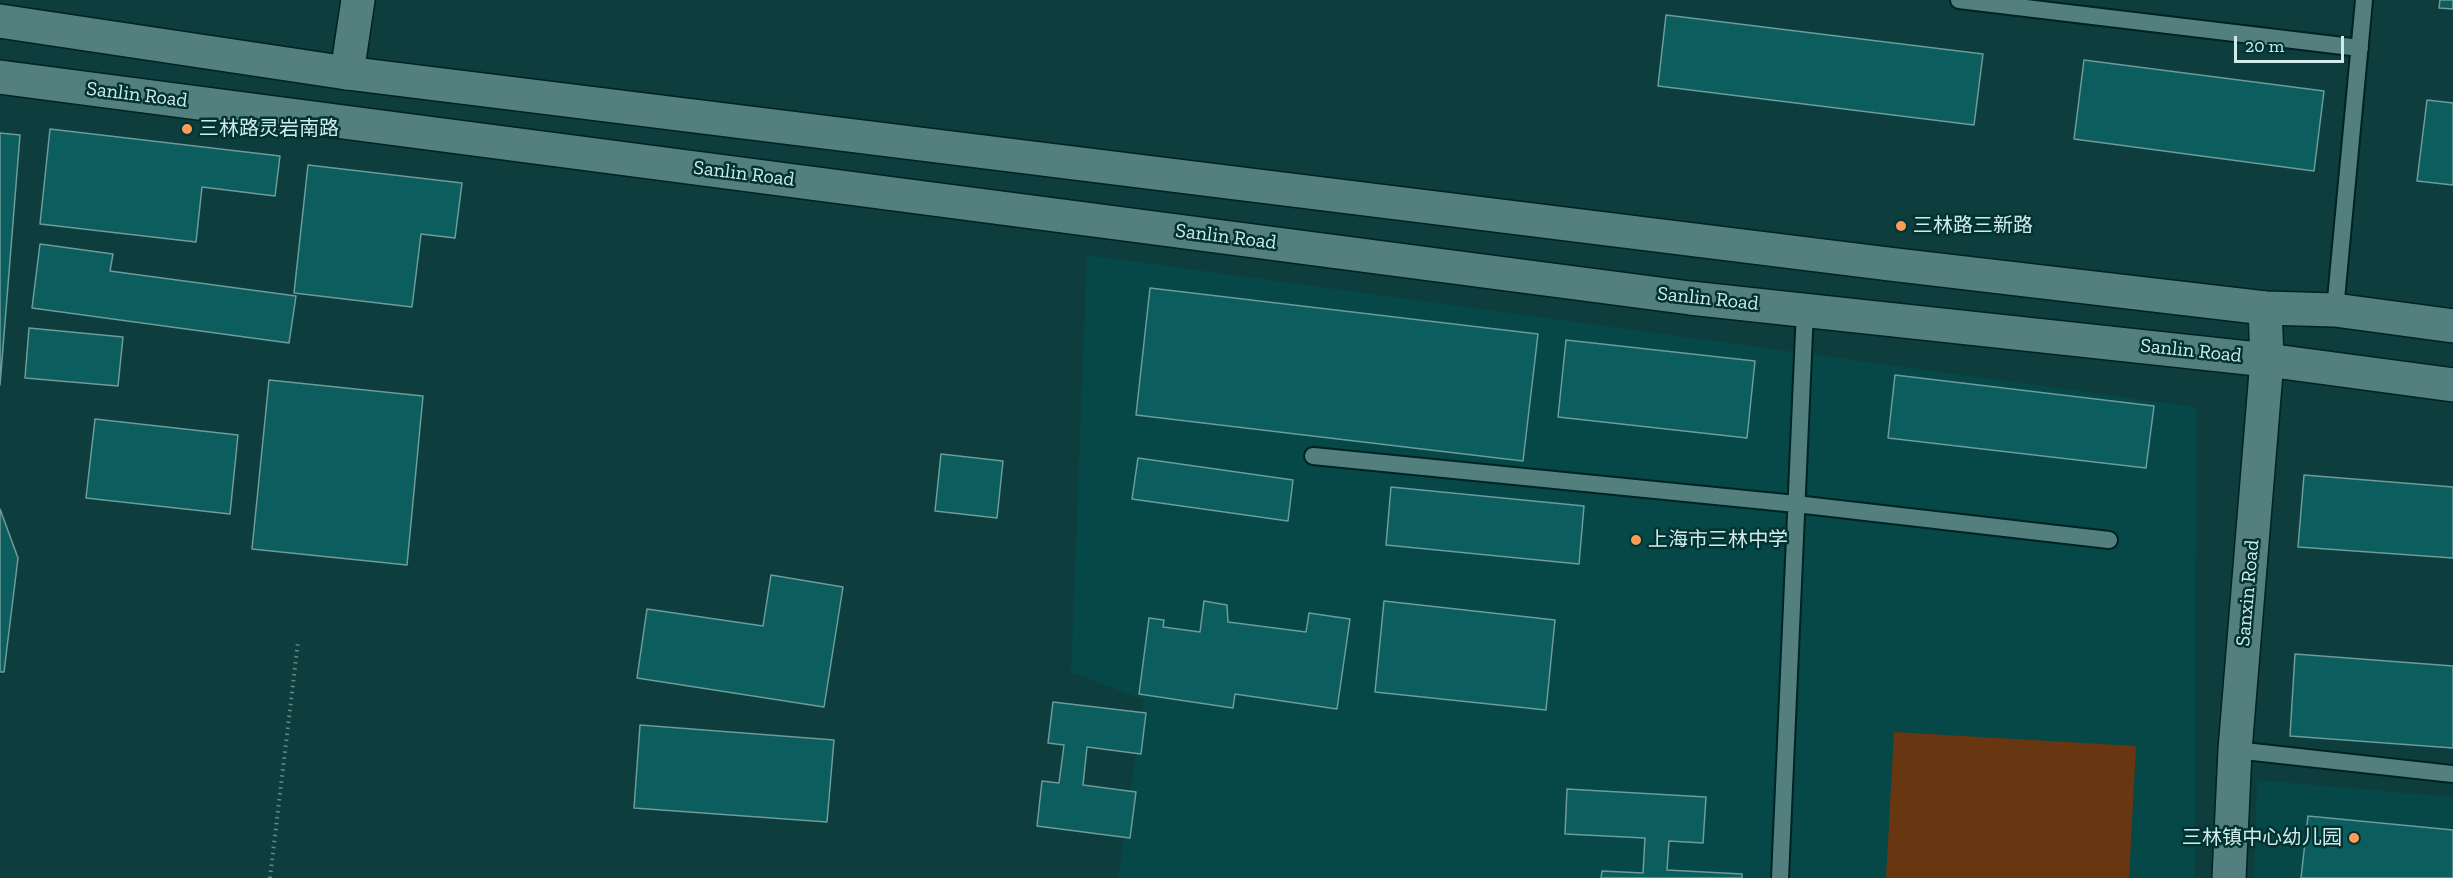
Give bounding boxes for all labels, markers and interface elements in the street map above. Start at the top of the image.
scale bar [2237,24,2346,62]
text: 20 m [2245,35,2284,57]
street label: Sanlin Road [85,77,189,113]
place label: 三林路灵岩南路 [199,117,339,141]
marker: 三林路灵岩南路 [180,122,194,136]
street label: Sanlin Road [692,156,796,192]
place label: 三林路三新路 [1913,214,2033,238]
street label: Sanlin Road [1174,219,1278,255]
marker: 三林路三新路 [1894,219,1908,233]
street label: Sanlin Road [1656,282,1760,316]
street label: Sanlin Road [2139,334,2243,368]
place label: 上海市三林中学 [1648,528,1788,552]
marker: 上海市三林中学 [1629,533,1643,547]
street label: Sanxin Road [2231,539,2265,647]
place label: 三林镇中心幼儿园 [2182,826,2342,850]
marker: 三林镇中心幼儿园 [2347,831,2361,845]

